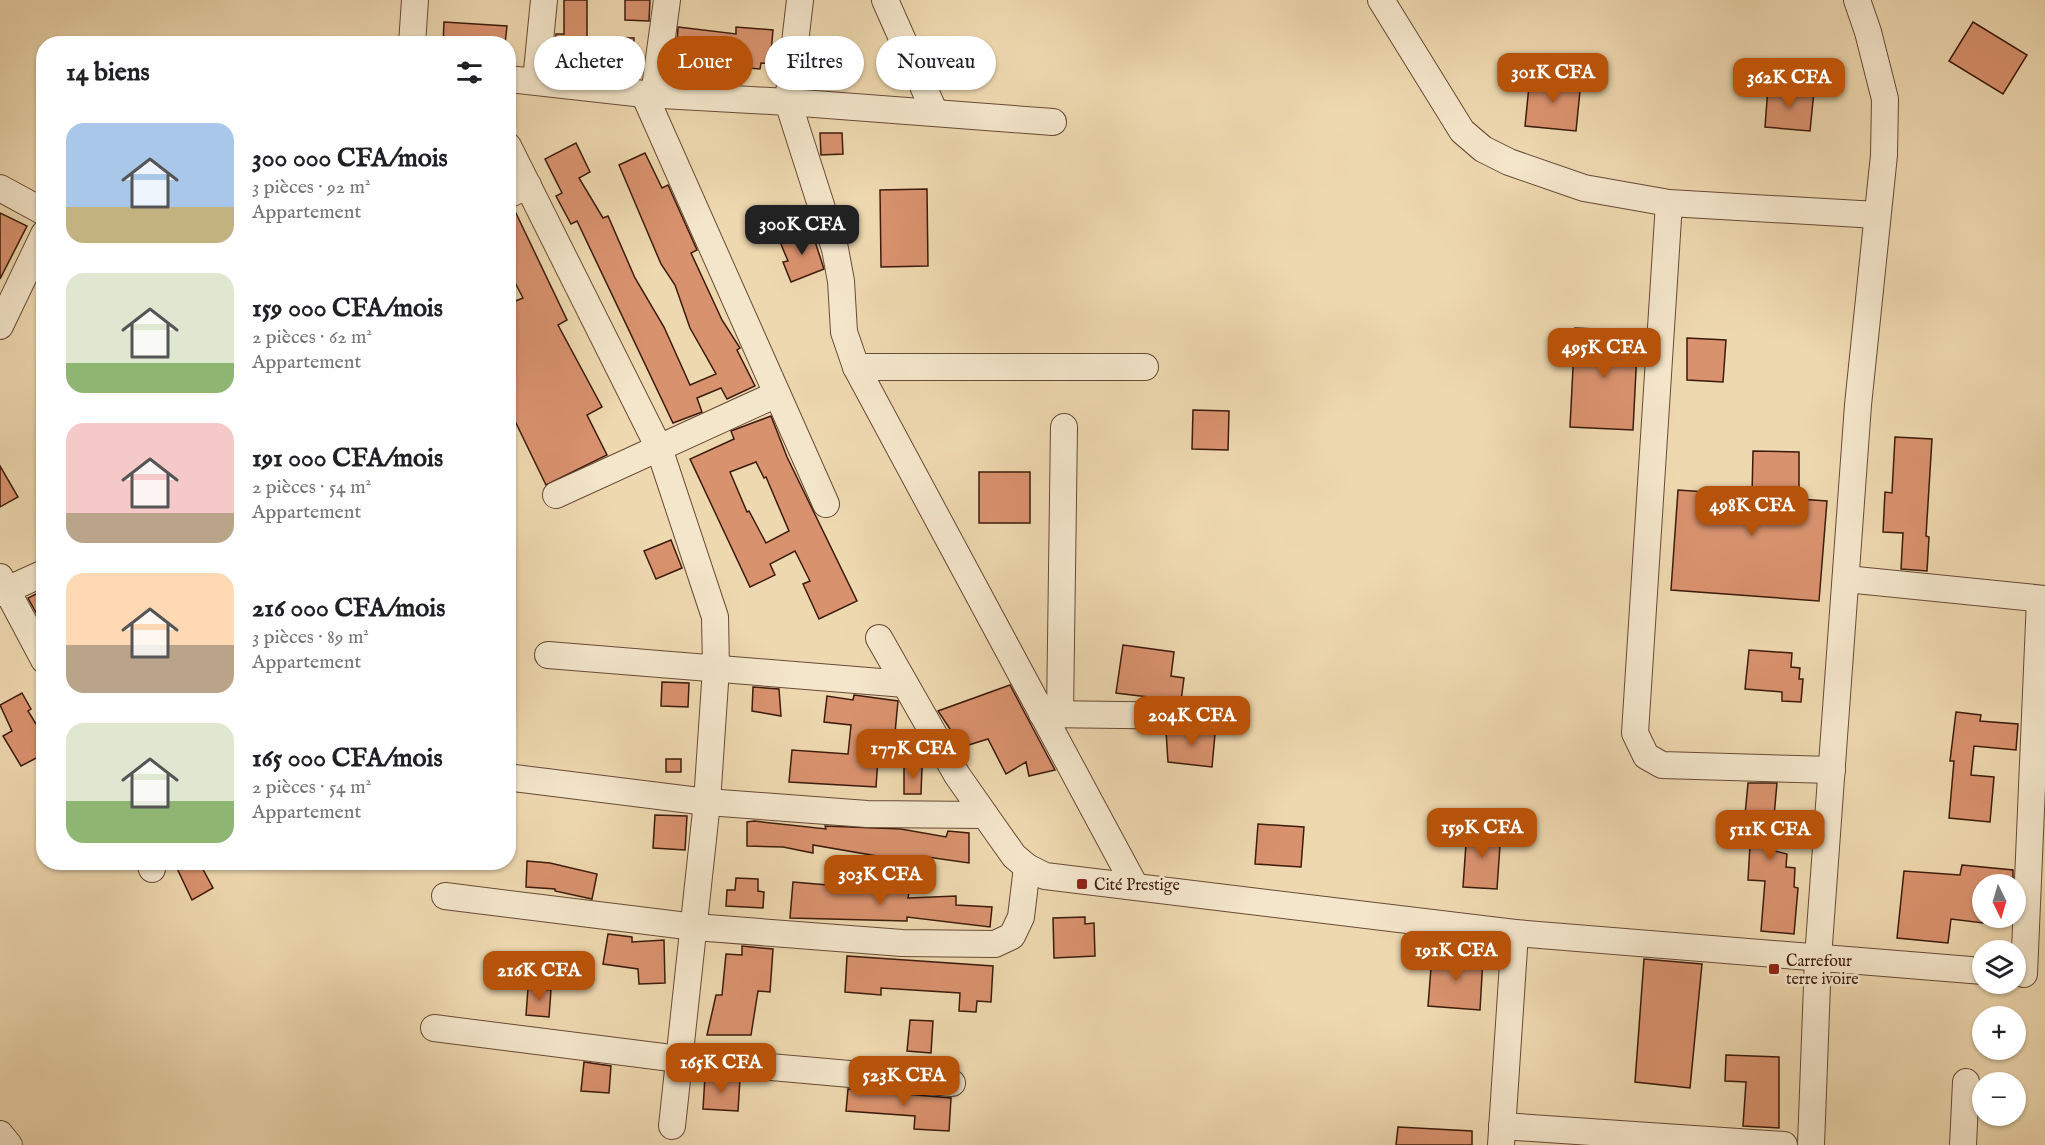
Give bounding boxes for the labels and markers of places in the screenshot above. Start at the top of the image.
pin: 301K CFA [1491,53,1615,104]
pin: 362K CFA [1727,58,1851,109]
pin: 300K CFA [740,205,864,256]
pin: 495K CFA [1542,328,1666,379]
pin: 498K CFA [1690,486,1814,537]
pin: 204K CFA [1130,696,1254,747]
pin: 177K CFA [851,729,975,780]
pin: 159K CFA [1420,808,1544,859]
pin: 511K CFA [1708,810,1832,861]
pin: 303K CFA [818,855,942,906]
place label: Cité Prestige [1094,876,1180,896]
marker: Cité Prestige [1075,877,1089,891]
pin: 191K CFA [1394,931,1518,982]
pin: 216K CFA [477,951,601,1002]
place label: Carrefour terre ivoire [1786,952,1859,990]
marker: Carrefour terre ivoire [1767,962,1781,976]
pin: 165K CFA [659,1043,783,1094]
pin: 523K CFA [842,1056,966,1107]

